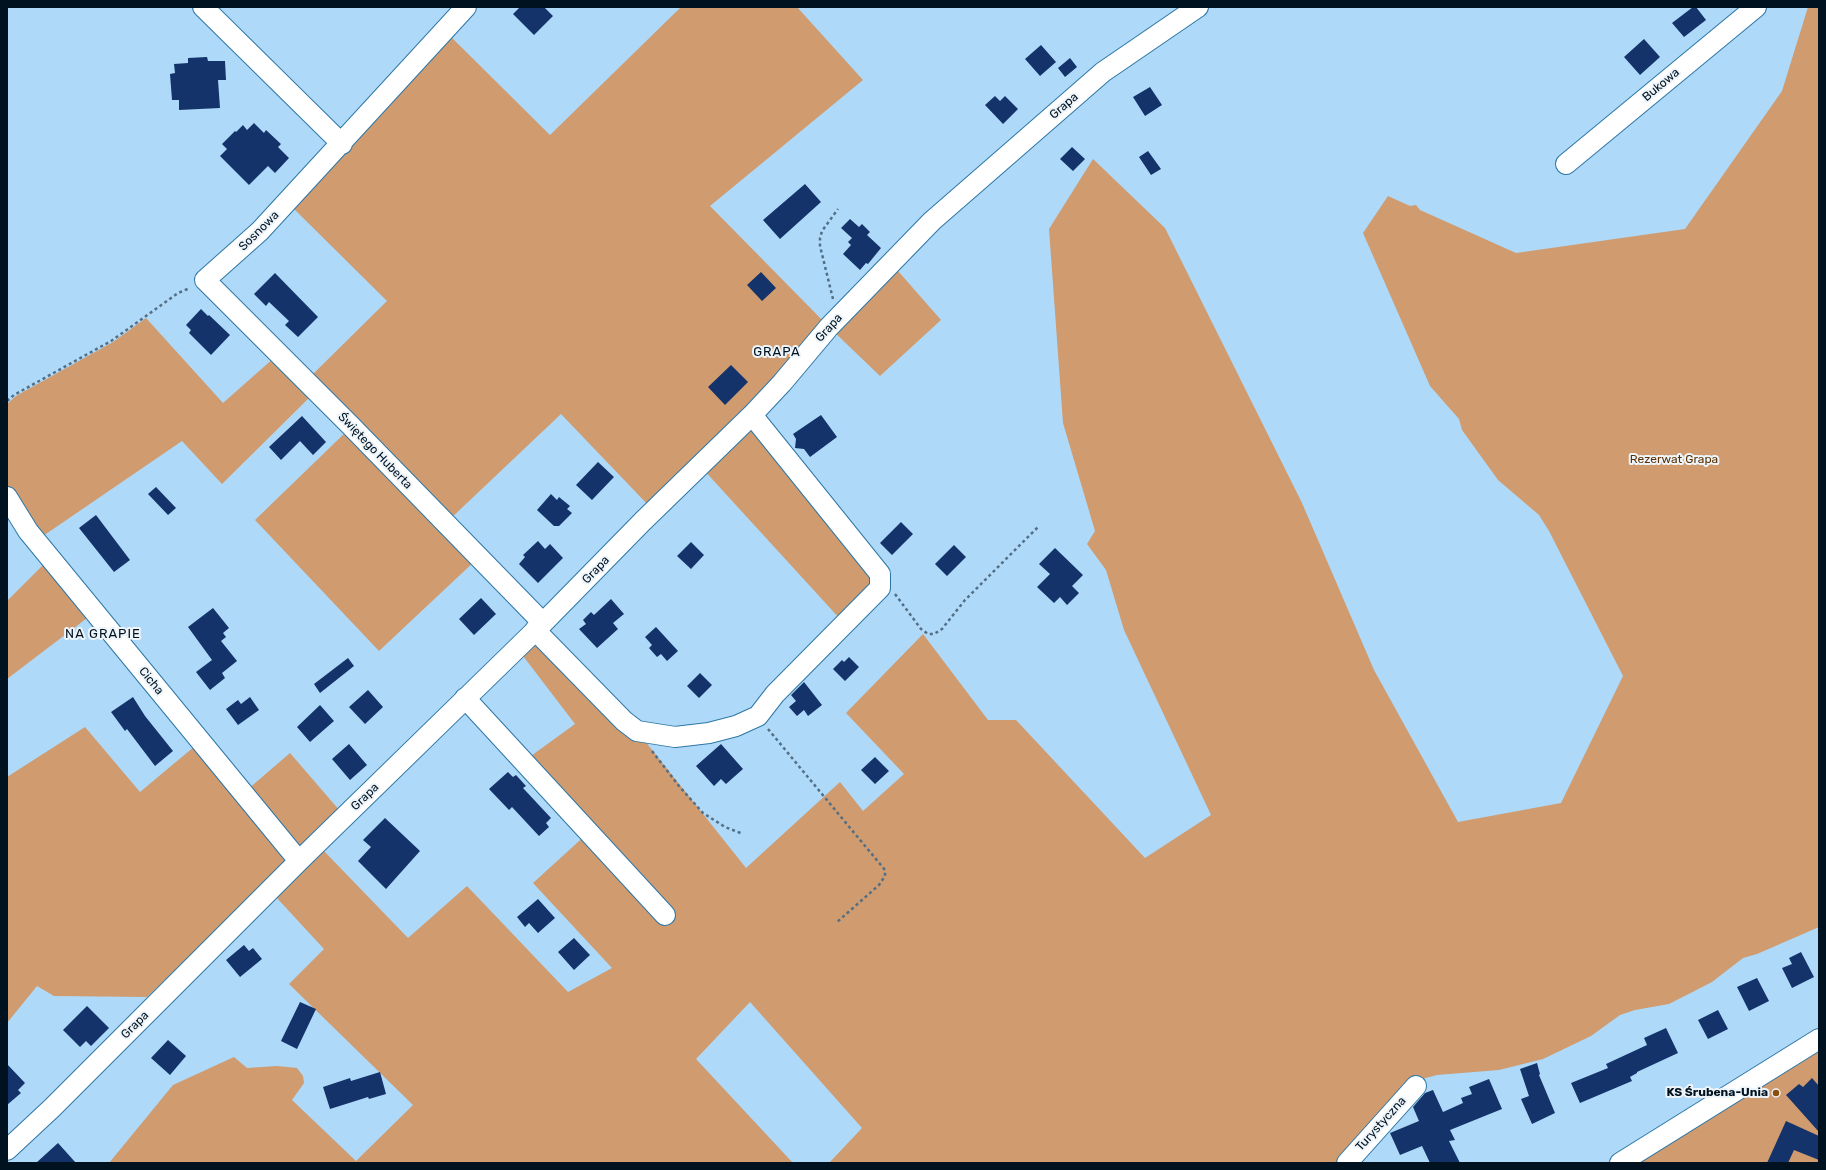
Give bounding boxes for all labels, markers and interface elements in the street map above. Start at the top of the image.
street label: Bukowa [1640,65,1682,105]
street label: Grapa [1047,90,1081,122]
street label: Sosnowa [236,208,282,254]
street label: Grapa [813,311,845,345]
district label: GRAPA [753,344,801,360]
street label: Świętego Huberta [335,410,415,492]
park label: Rezerwat Grapa [1630,453,1718,467]
street label: Grapa [579,553,613,587]
district label: NA GRAPIE [65,626,141,642]
street label: Cicha [136,664,166,698]
street label: Grapa [348,780,382,814]
street label: Grapa [118,1008,152,1042]
place label: KS Śrubena-Unia [1667,1086,1768,1100]
marker: KS Śrubena-Unia [1771,1088,1781,1098]
street label: Turystyczna [1353,1094,1409,1154]

